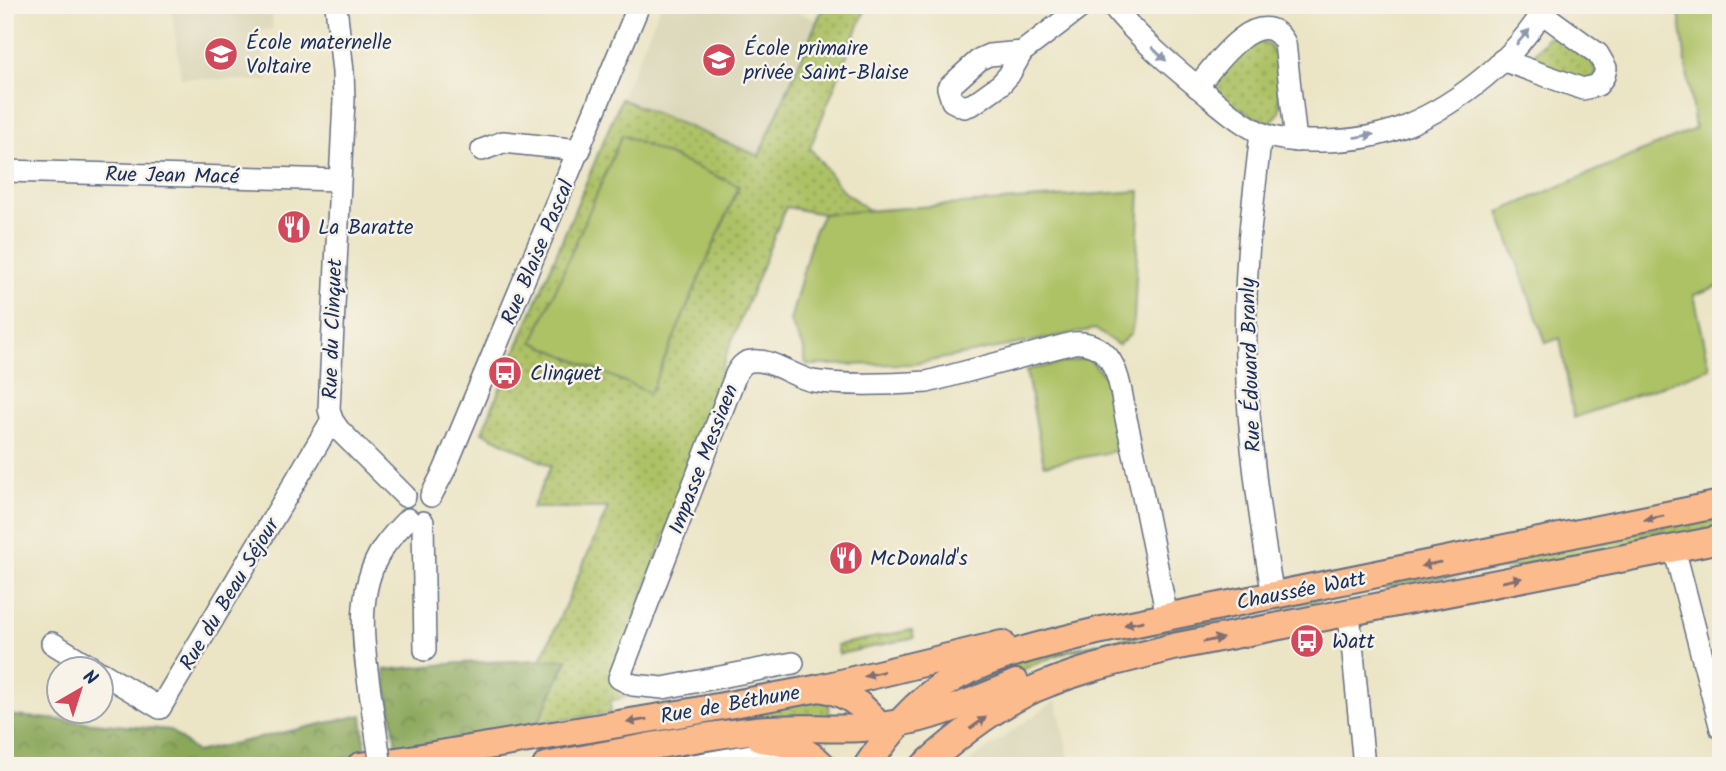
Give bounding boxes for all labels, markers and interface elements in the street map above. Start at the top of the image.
place label: École maternelle Voltaire [246,27,392,84]
one-way arrow [1515,29,1530,46]
place label: École primaire privée Saint-Blaise [743,33,909,90]
school or university icon: École maternelle Voltaire [202,35,240,73]
school or university icon: École primaire privée Saint-Blaise [700,41,738,79]
one-way arrow [1150,46,1167,62]
one-way arrow [1353,131,1375,142]
street label: Rue Jean Macé [105,159,240,194]
street label: Rue Blaise Pascal [493,175,584,330]
restaurant icon: La Baratte [275,208,313,246]
place label: La Baratte [318,212,414,245]
street label: Rue du Clinquet [315,257,352,400]
street label: Rue Édouard Branly [1232,277,1271,453]
bus stop icon: Clinquet [486,354,524,392]
place label: Clinquet [530,358,602,391]
street label: Impasse Messiaen [661,380,748,539]
street label: Rue du Beau Séjour [172,511,289,677]
one-way arrow [1643,513,1665,524]
restaurant icon: McDonald's [827,539,865,577]
place label: McDonald's [870,543,968,576]
one-way arrow [1420,558,1442,569]
street label: Chaussée Watt [1234,563,1370,620]
one-way arrow [1501,574,1523,585]
one-way arrow [1123,618,1145,629]
bus stop icon: Watt [1288,622,1326,660]
place label: Watt [1332,626,1375,659]
one-way arrow [1202,634,1224,645]
north arrow [46,656,116,726]
text: N [75,663,104,694]
one-way arrow [862,669,884,680]
street label: Rue de Béthune [658,677,803,734]
one-way arrow [626,716,648,727]
one-way arrow [969,716,987,730]

